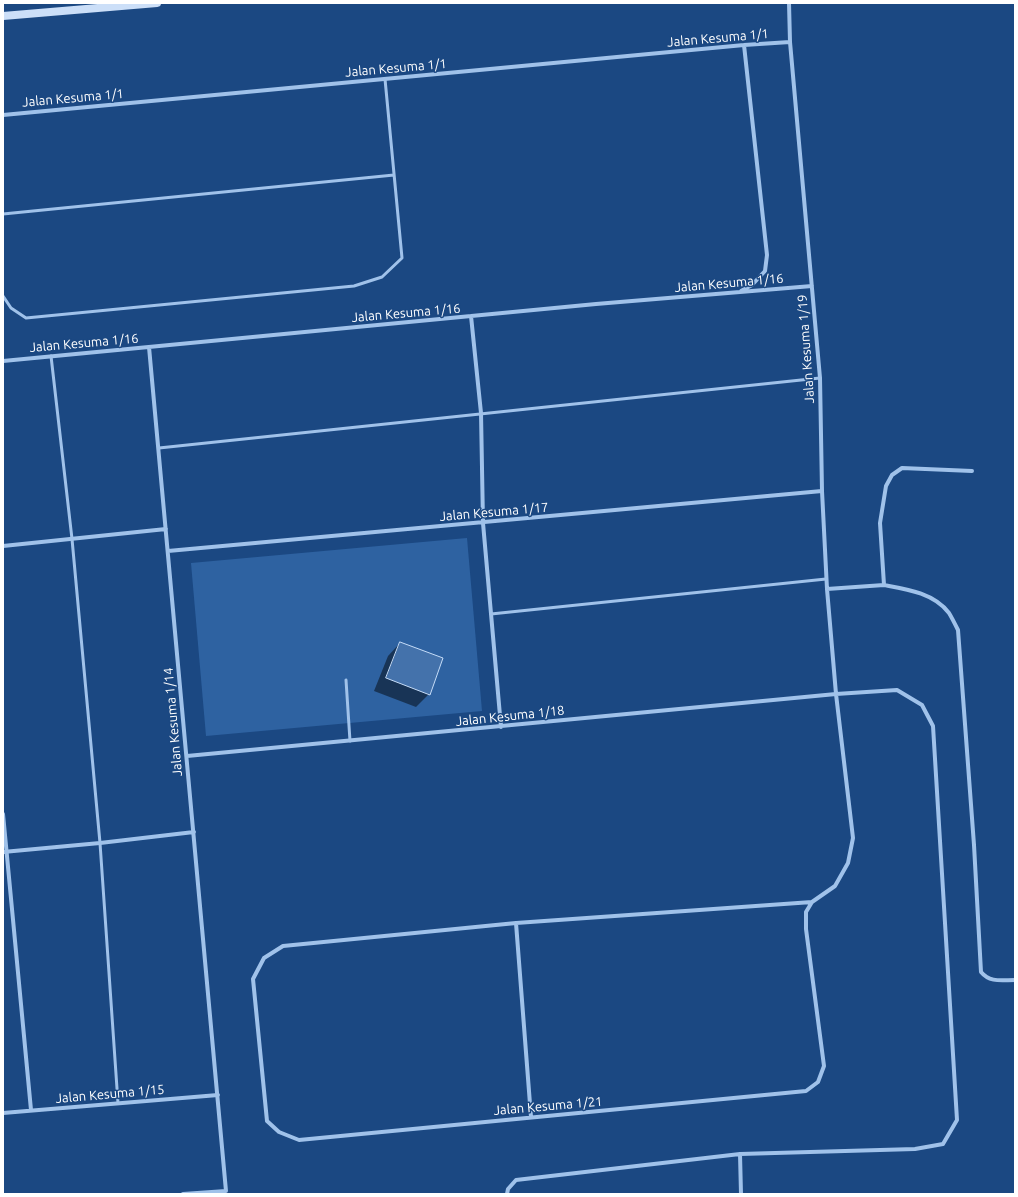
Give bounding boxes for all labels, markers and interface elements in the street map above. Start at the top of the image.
street label: Jalan Kesuma 1/1 [667,26,769,50]
street label: Jalan Kesuma 1/1 [345,56,447,80]
street label: Jalan Kesuma 1/1 [22,86,124,110]
street label: Jalan Kesuma 1/16 [674,270,784,296]
street label: Jalan Kesuma 1/19 [794,294,818,404]
street label: Jalan Kesuma 1/16 [351,300,461,326]
street label: Jalan Kesuma 1/16 [29,330,139,356]
street label: Jalan Kesuma 1/17 [439,499,549,525]
street label: Jalan Kesuma 1/14 [160,667,186,777]
street label: Jalan Kesuma 1/18 [455,703,565,729]
street label: Jalan Kesuma 1/15 [55,1081,165,1107]
street label: Jalan Kesuma 1/21 [493,1093,603,1119]

